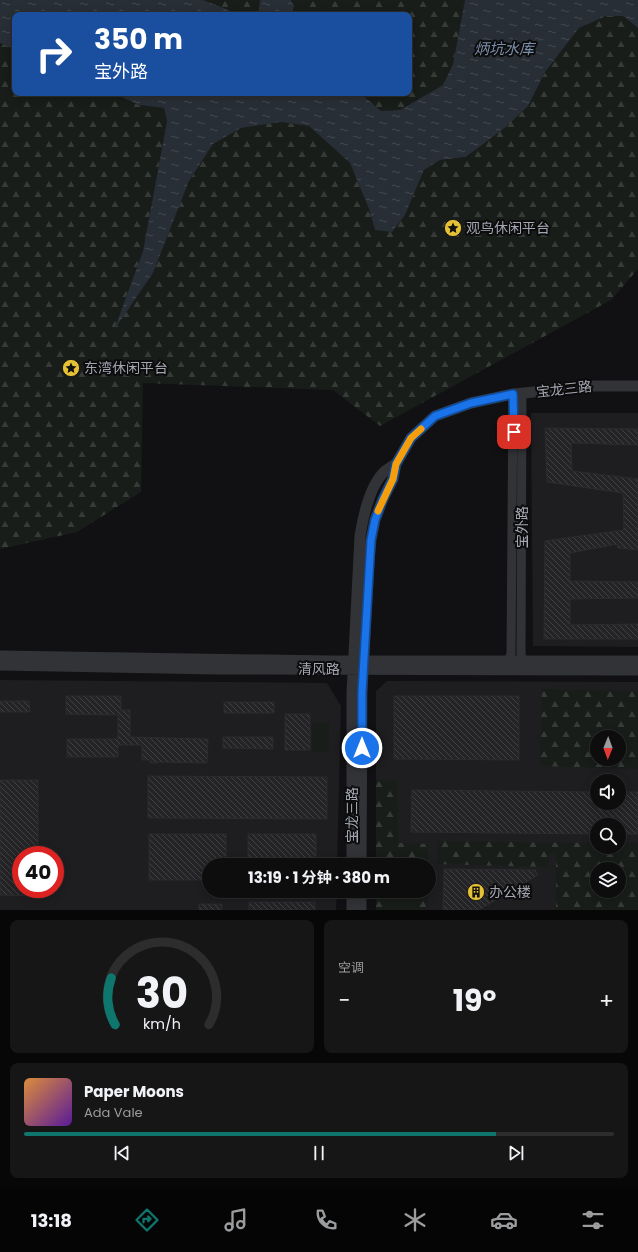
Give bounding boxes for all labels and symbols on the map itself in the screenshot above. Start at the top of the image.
water label: 炳坑水库 [474,38,537,59]
place icon: 观鸟休闲平台 [443,218,463,238]
place label: 观鸟休闲平台 [466,218,550,238]
place icon: 东湾休闲平台 [61,358,81,378]
place label: 东湾休闲平台 [84,358,168,378]
street label: 宝龙三路 [535,376,593,402]
pin [497,415,531,449]
street label: 宝外路 [512,506,532,548]
street label: 清风路 [298,659,340,679]
position arrow [341,727,383,769]
north arrow [590,730,626,766]
street label: 宝龙三路 [342,787,362,843]
speed limit sign: 40 [12,846,64,898]
building icon: 办公楼 [466,882,486,902]
place label: 办公楼 [489,882,531,902]

